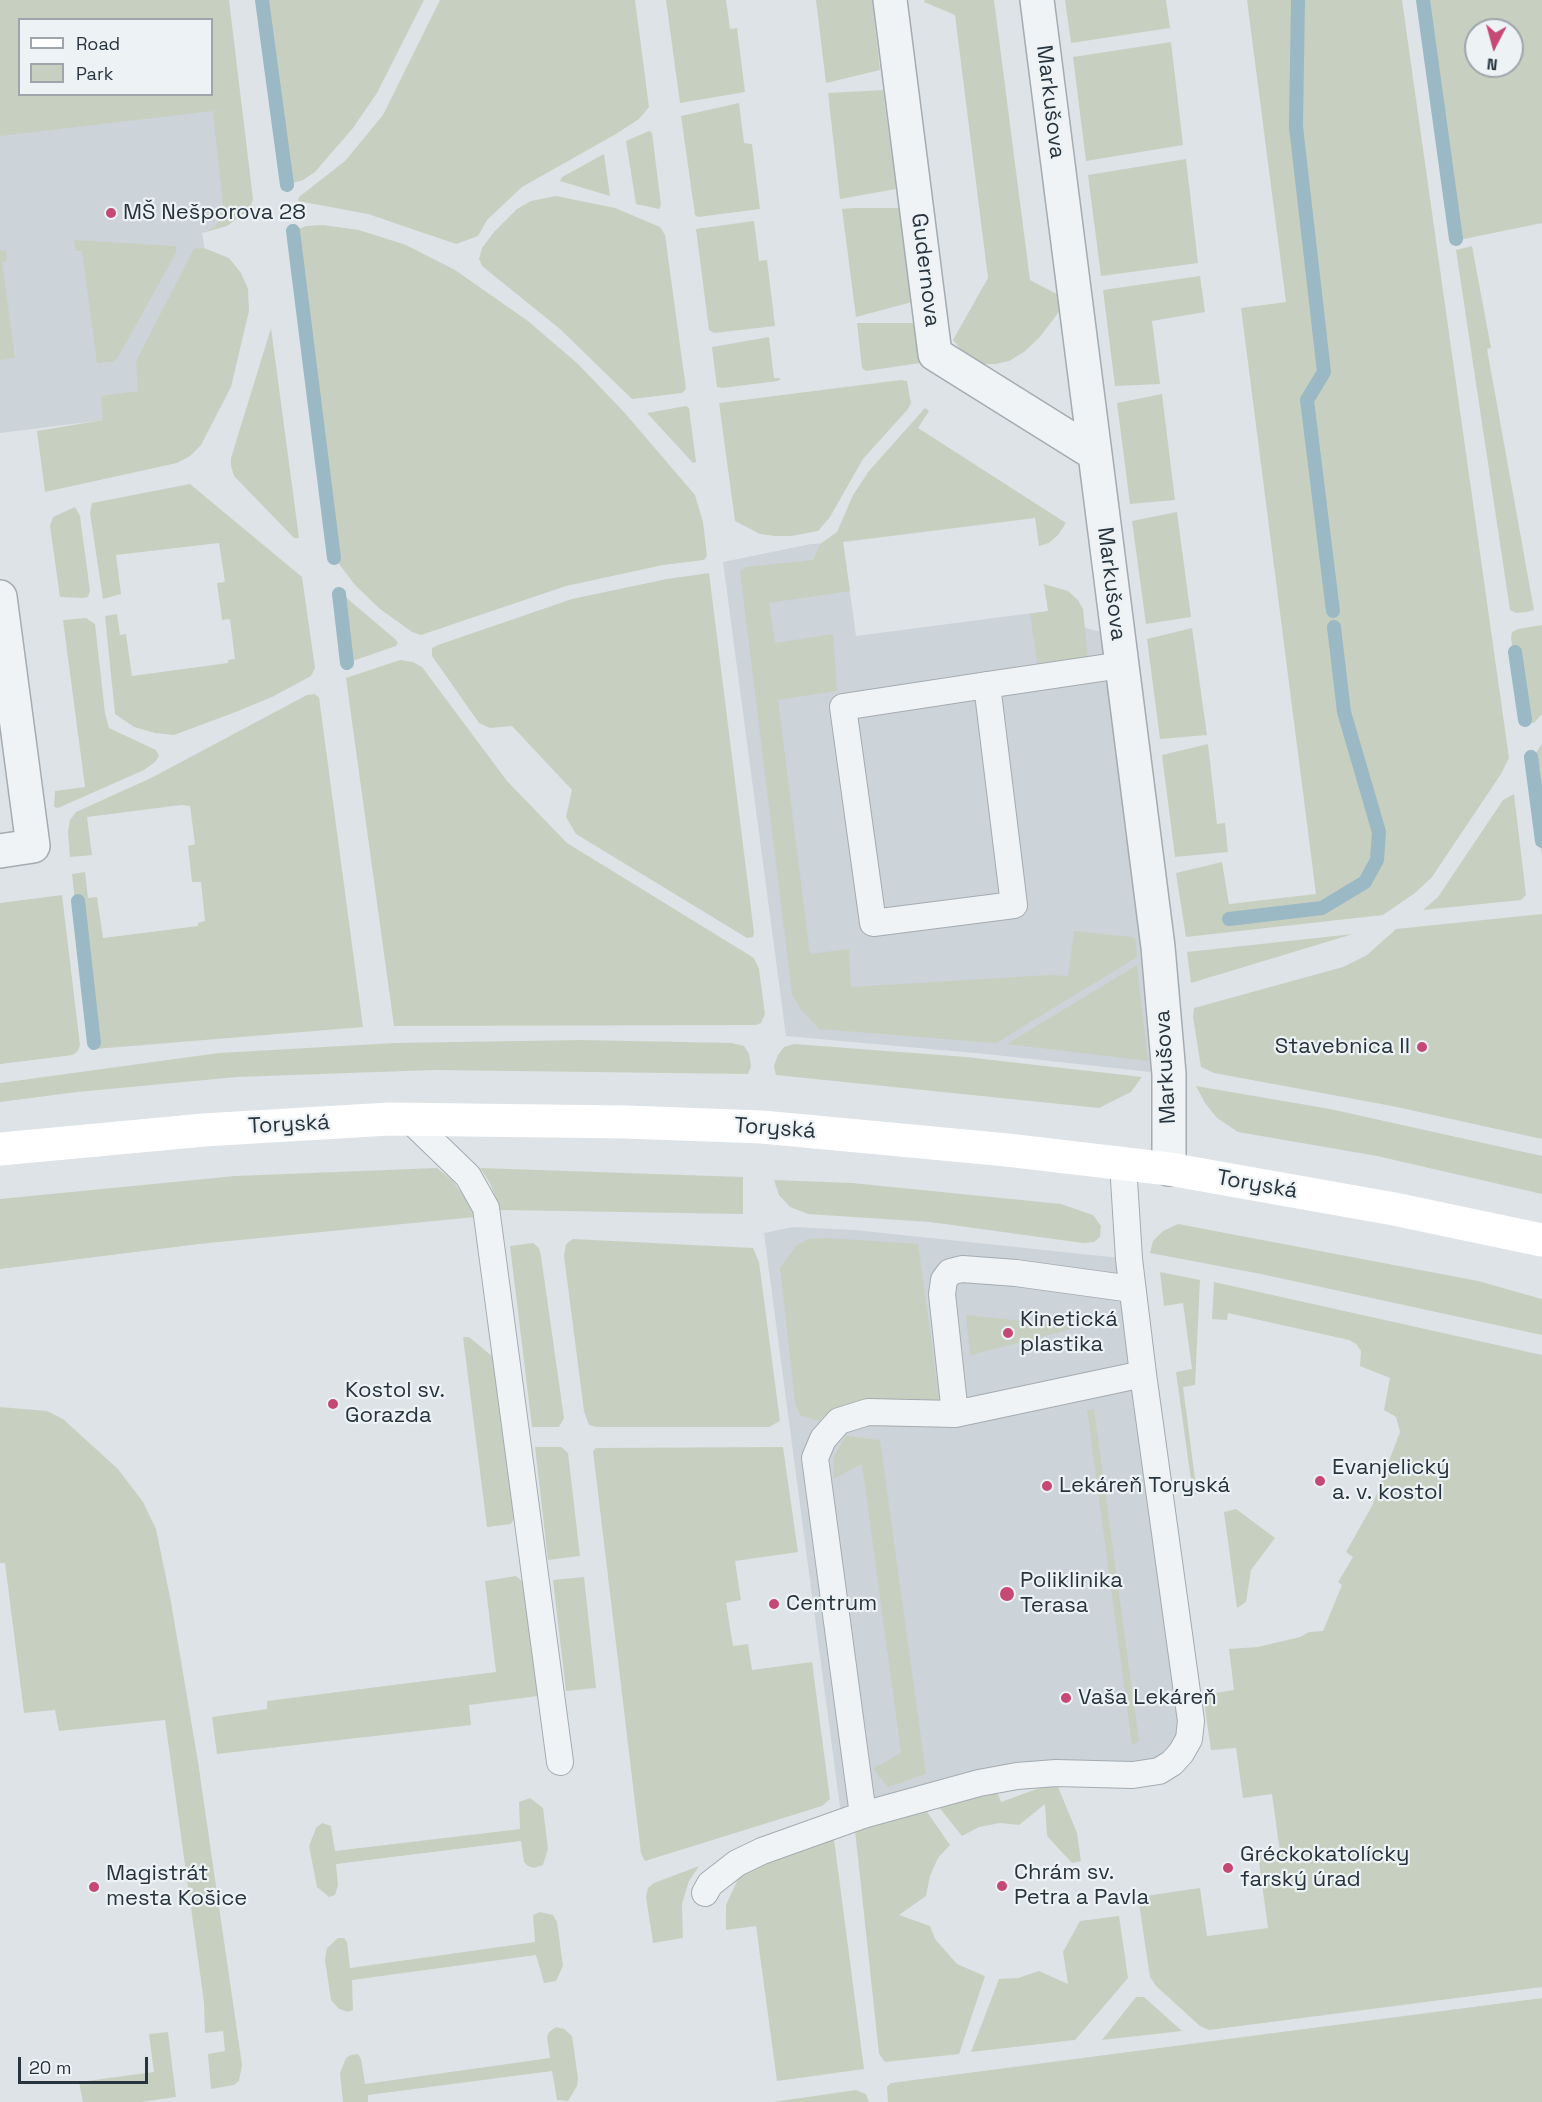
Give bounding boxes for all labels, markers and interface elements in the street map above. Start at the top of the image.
legend [18,18,213,96]
north arrow [1464,18,1524,78]
text: Road [76,32,120,55]
street label: Markušova [1030,44,1070,160]
text: N [1486,53,1499,75]
text: Park [76,62,113,85]
place label: MŠ Nešporova 28 [123,200,306,226]
marker: MŠ Nešporova 28 [104,206,118,220]
street label: Gudernova [905,212,945,328]
street label: Markušova [1091,526,1131,642]
street label: Markušova [1150,1009,1182,1125]
place label: Stavebnica II [1275,1034,1410,1060]
marker: Stavebnica II [1415,1040,1429,1054]
street label: Toryská [247,1110,331,1140]
street label: Toryská [733,1113,817,1145]
street label: Toryská [1214,1165,1300,1205]
place label: Kinetická plastika [1020,1307,1118,1358]
marker: Kinetická plastika [1001,1326,1015,1340]
place label: Kostol sv. Gorazda [345,1378,445,1430]
marker: Kostol sv. Gorazda [326,1397,340,1411]
place label: Evanjelický a. v. kostol [1332,1455,1450,1506]
place label: Lekáreň Toryská [1059,1473,1230,1499]
marker: Evanjelický a. v. kostol [1313,1474,1327,1488]
marker: Lekáreň Toryská [1040,1479,1054,1493]
place label: Poliklinika Terasa [1020,1568,1123,1620]
marker: Poliklinika Terasa [998,1585,1016,1603]
place label: Centrum [786,1591,877,1617]
marker: Centrum [767,1597,781,1611]
place label: Vaša Lekáreň [1078,1685,1217,1711]
marker: Vaša Lekáreň [1059,1691,1073,1705]
place label: Gréckokatolícky farský úrad [1240,1842,1410,1894]
place label: Chrám sv. Petra a Pavla [1014,1860,1149,1912]
place label: Magistrát mesta Košice [106,1861,247,1912]
marker: Gréckokatolícky farský úrad [1221,1861,1235,1875]
marker: Chrám sv. Petra a Pavla [995,1879,1009,1893]
marker: Magistrát mesta Košice [87,1880,101,1894]
scale bar [21,2045,152,2083]
text: 20 m [29,2056,72,2079]

